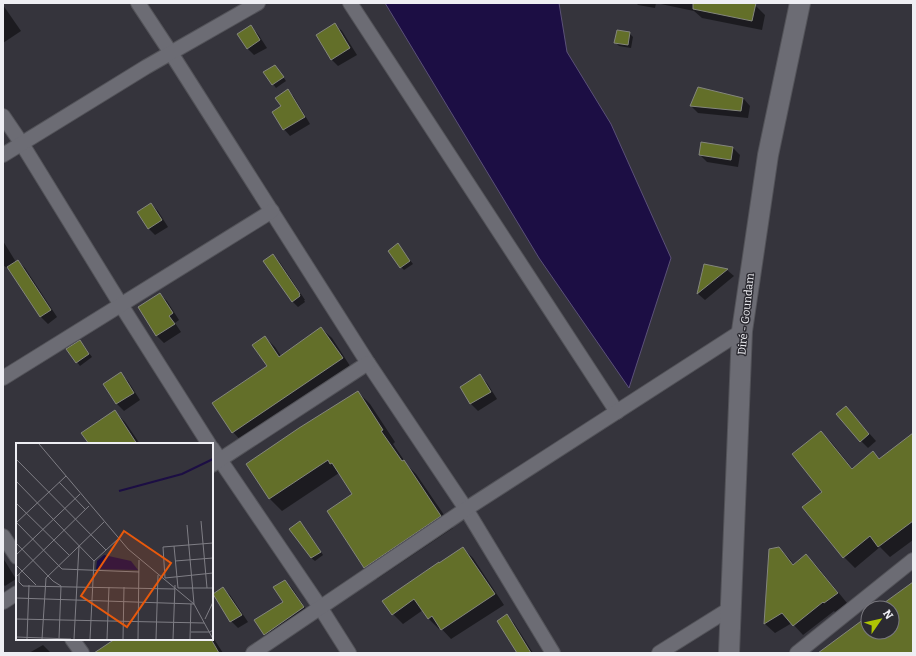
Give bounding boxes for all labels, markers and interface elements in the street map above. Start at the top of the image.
street label: Diré - Goundam [735,272,757,356]
inset map [16,443,213,640]
north arrow [860,600,900,640]
text: N [880,608,896,622]

